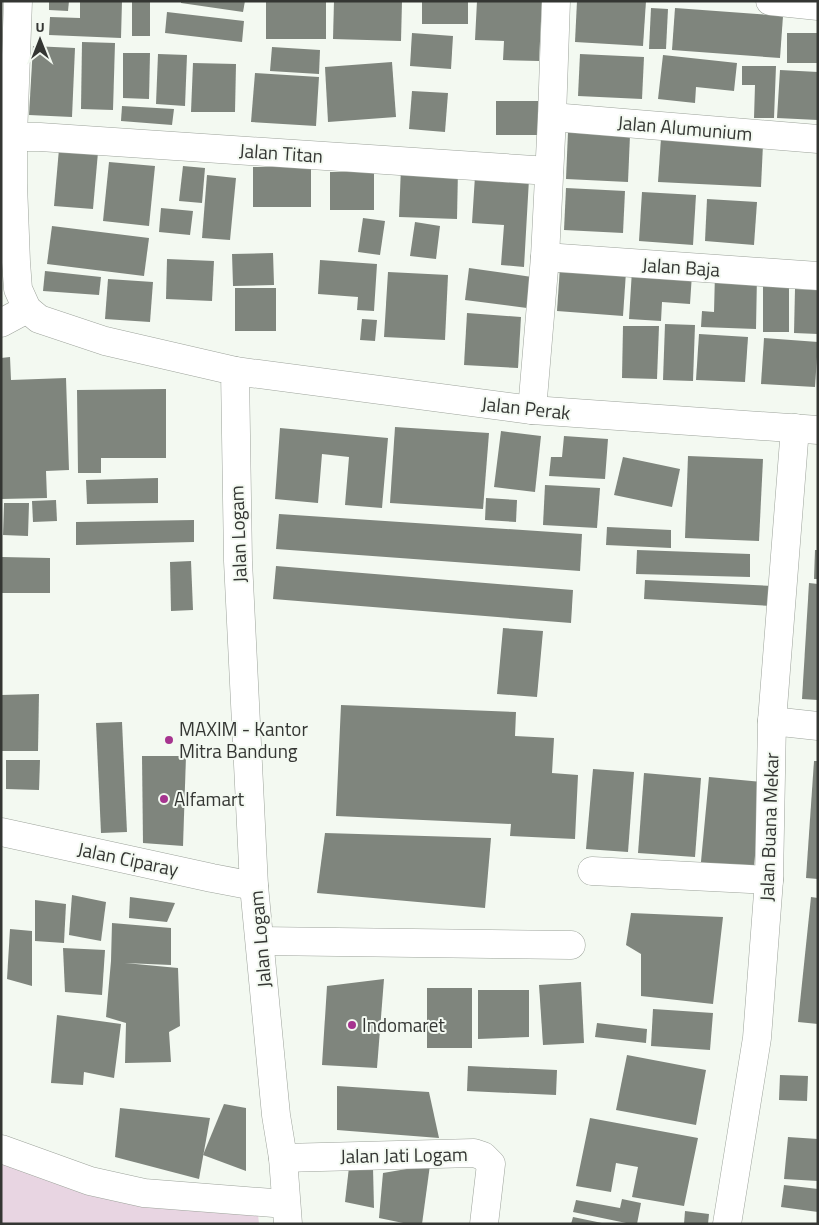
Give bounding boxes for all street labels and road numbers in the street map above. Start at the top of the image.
street label: Jalan Alumunium [616,107,754,148]
street label: Jalan Titan [238,135,324,170]
street label: Jalan Baja [641,249,722,284]
street label: Jalan Perak [480,388,572,427]
street label: Jalan Logam [221,485,254,583]
street label: Jalan Buana Mekar [751,752,786,902]
street label: Jalan Ciparay [75,834,181,883]
street label: Jalan Logam [241,889,278,989]
street label: Jalan Jati Logam [340,1139,468,1170]

